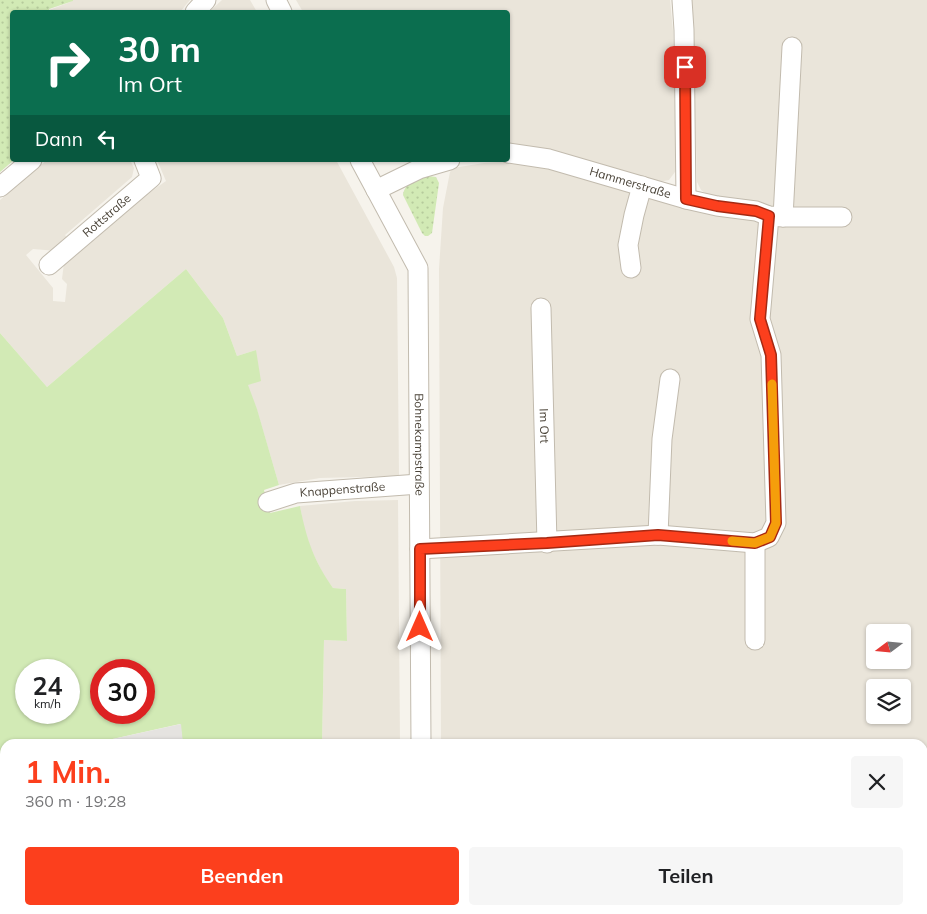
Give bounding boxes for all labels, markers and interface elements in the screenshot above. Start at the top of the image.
text: 30 m [118,27,201,71]
icon: right [35,30,100,95]
pin [664,46,706,88]
icon: arrive [671,53,699,81]
text: Im Ort [118,70,182,98]
icon: left [93,125,121,153]
text: Dann [35,127,83,151]
street label: Hammerstraße [588,163,673,201]
street label: Rottstraße [79,190,134,240]
street label: Bohnekampstraße [412,393,427,496]
street label: Im Ort [537,408,552,444]
street label: Knappenstraße [299,478,386,500]
position arrow [393,600,445,652]
north arrow [866,624,911,669]
map controls [866,624,911,724]
speed limit sign: 30 [90,659,155,724]
text: 24 [32,670,63,701]
button: layers [866,679,911,724]
text: km/h [34,696,61,711]
text: 1 Min. [25,753,111,791]
button: close [851,756,903,808]
text: 360 m · 19:28 [25,791,126,811]
button: Beenden [25,847,459,905]
button: Teilen [469,847,903,905]

